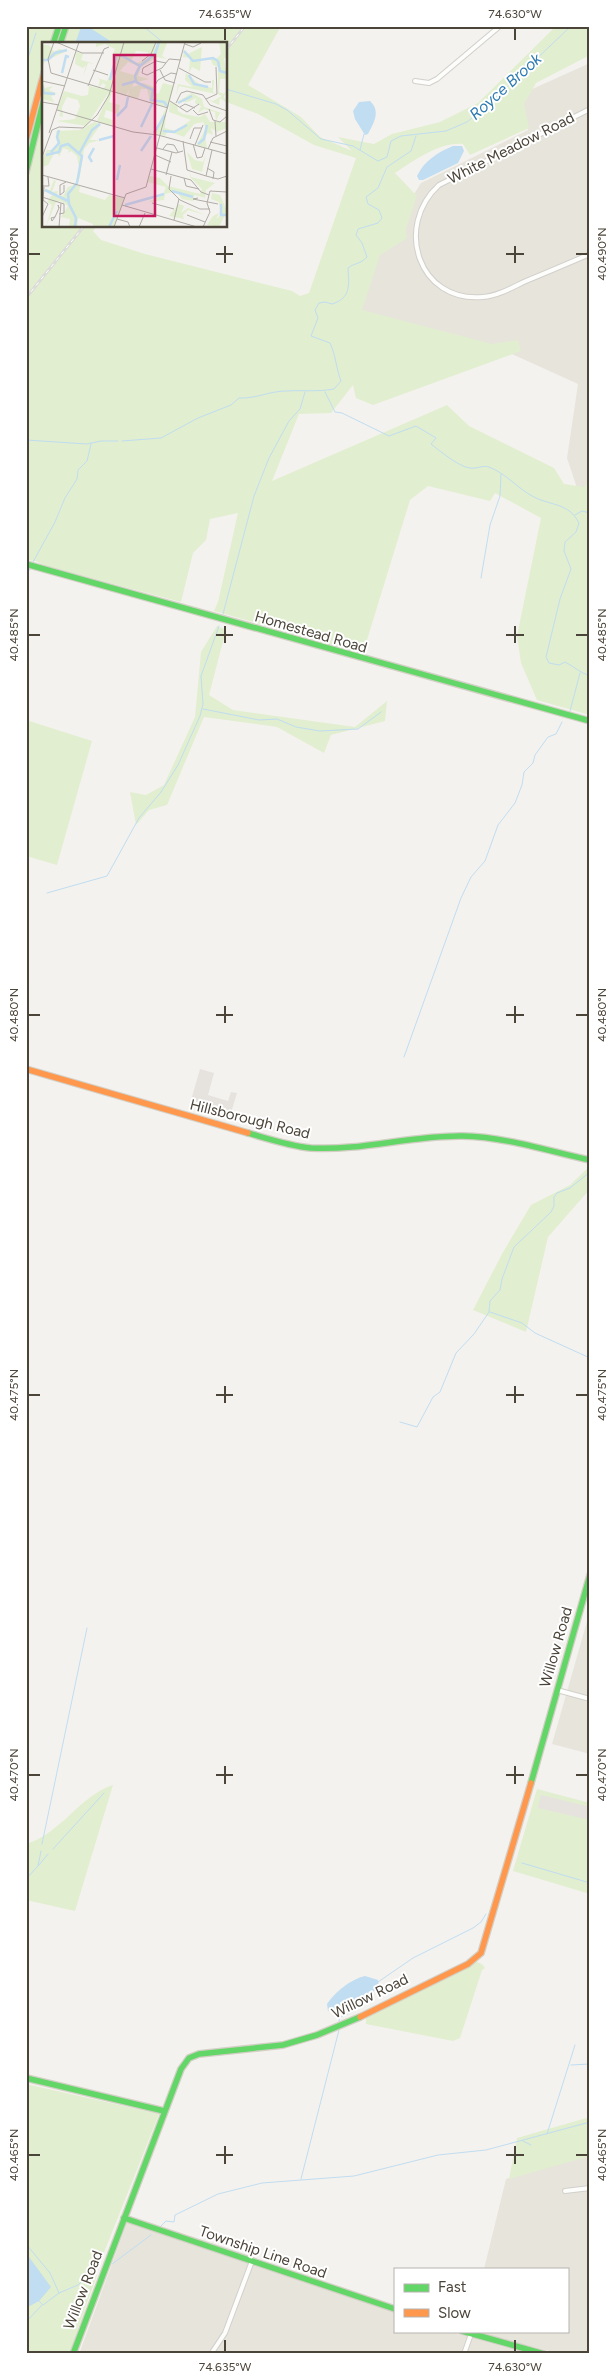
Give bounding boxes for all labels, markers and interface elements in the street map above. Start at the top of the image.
text: 74.635°W [199,7,252,21]
text: 74.630°W [488,7,542,21]
inset map [42,42,228,228]
water label: Royce Brook [465,48,546,124]
street label: White Meadow Road [445,108,577,188]
text: 40.490°N [7,227,21,281]
text: 40.490°N [595,227,609,281]
street label: Homestead Road [253,607,369,657]
text: 40.485°N [7,608,21,662]
text: 40.485°N [595,608,609,662]
text: 40.480°N [7,988,21,1042]
text: 40.480°N [595,988,609,1042]
street label: Hillsborough Road [188,1095,312,1143]
text: 40.475°N [7,1369,21,1421]
text: 40.475°N [595,1369,609,1421]
street label: Willow Road [536,1605,576,1689]
text: 40.470°N [7,1749,21,1801]
text: 40.470°N [595,1749,609,1801]
street label: Willow Road [329,1970,411,2022]
text: 40.465°N [7,2129,21,2181]
text: 40.465°N [595,2129,609,2181]
street label: Township Line Road [197,2222,329,2282]
street label: Willow Road [60,2248,106,2332]
legend [394,2268,568,2332]
text: Fast [438,2278,467,2296]
text: Slow [438,2304,471,2322]
text: 74.635°W [199,2360,252,2374]
text: 74.630°W [488,2360,542,2374]

